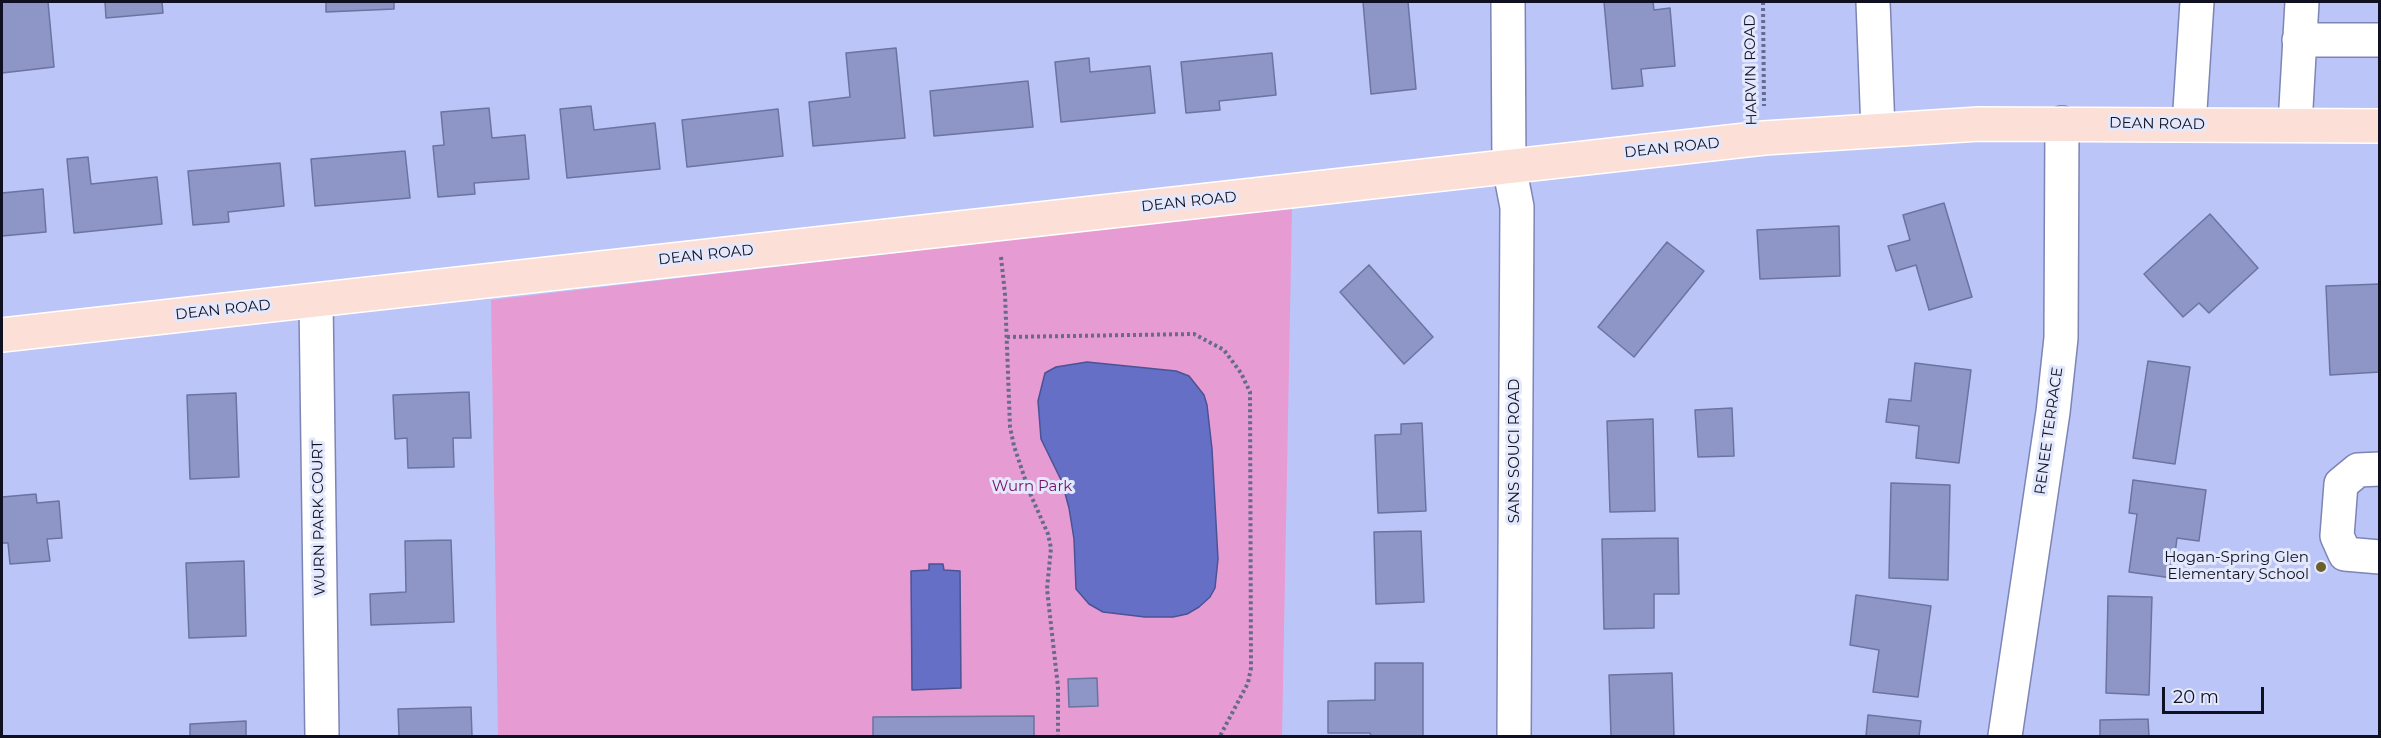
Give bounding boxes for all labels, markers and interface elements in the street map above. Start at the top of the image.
street label: HARVIN ROAD [1741,14,1761,126]
street label: DEAN ROAD [2109,114,2205,134]
street label: DEAN ROAD [1623,134,1721,162]
street label: DEAN ROAD [1140,188,1238,216]
street label: DEAN ROAD [657,241,755,269]
street label: DEAN ROAD [174,296,272,324]
street label: RENEE TERRACE [2031,366,2067,496]
street label: SANS SOUCI ROAD [1506,379,1524,523]
street label: WURN PARK COURT [309,440,329,596]
park label: Wurn Park [992,478,1072,496]
place label: Hogan-Spring Glen Elementary School [2164,549,2309,584]
marker: Hogan-Spring Glen Elementary School [2314,560,2328,574]
scale bar [2165,675,2267,713]
text: 20 m [2173,686,2219,708]

